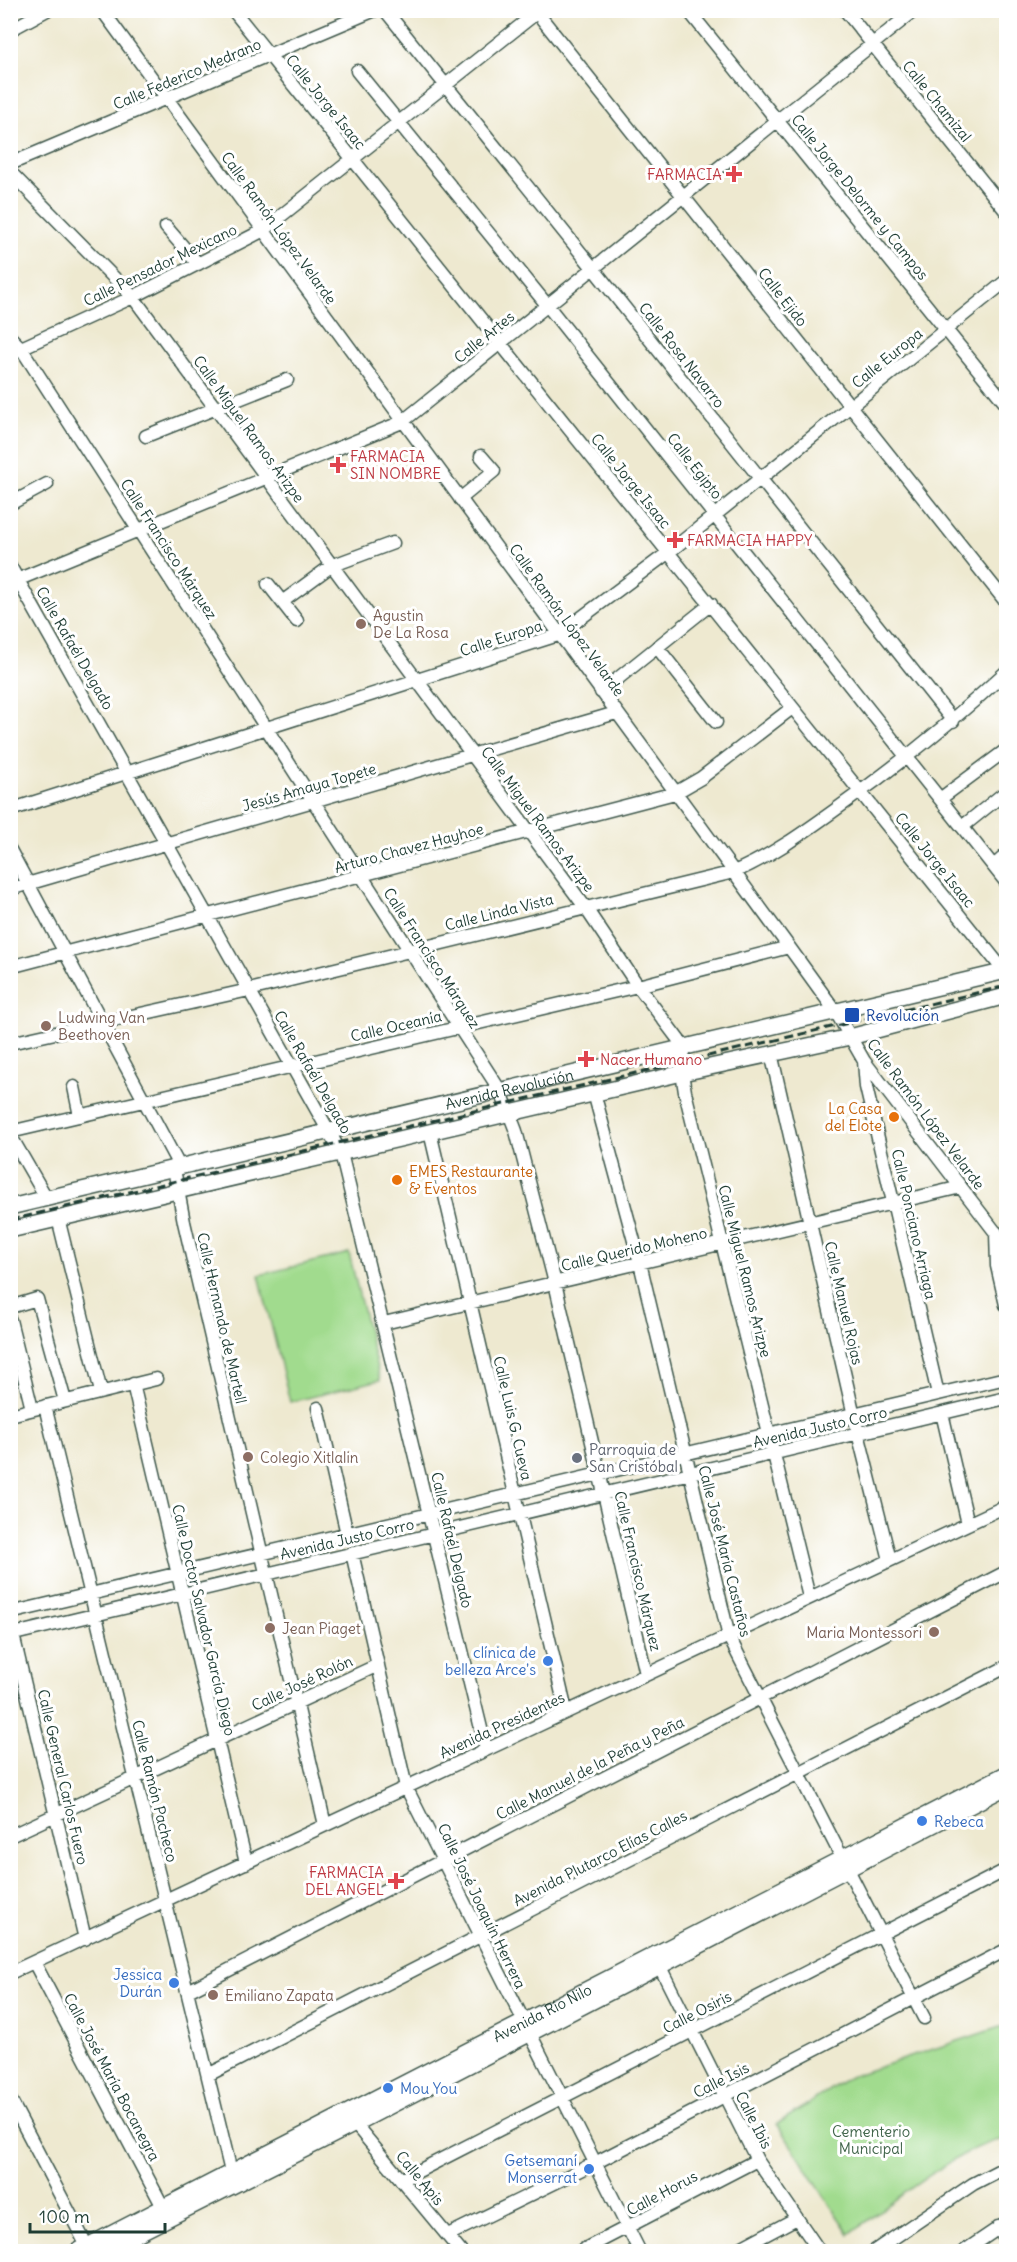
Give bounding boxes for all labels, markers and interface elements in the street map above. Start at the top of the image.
street label: Calle Federico Medrano [110,34,264,114]
street label: Calle Jorge Isaac [282,51,370,154]
street label: Calle Chamizal [898,56,976,146]
street label: Calle Jorge Delorme y Campos [787,110,933,284]
street label: Calle Ramón López Velarde [217,148,341,308]
place label: FARMACIA [647,165,722,184]
marker: FARMACIA [727,167,741,181]
street label: Calle Pensador Mexicano [80,220,240,310]
street label: Calle Ejido [754,264,812,330]
street label: Calle Rosa Navarro [635,298,729,412]
street label: Calle Artes [450,307,518,367]
street label: Calle Europa [848,323,927,392]
street label: Calle Miguel Ramos Arizpe [189,352,309,506]
street label: Calle Egipto [663,429,727,503]
street label: Calle Jorge Isaac [587,430,675,533]
place label: FARMACIA SIN NOMBRE [350,447,441,483]
marker: FARMACIA SIN NOMBRE [331,458,345,472]
street label: Calle Francisco Márquez [116,475,222,623]
place label: FARMACIA HAPPY [687,531,813,550]
marker: FARMACIA HAPPY [668,533,682,547]
street label: Calle Ramón López Velarde [505,540,629,700]
street label: Calle Rafaél Delgado [32,583,118,713]
place label: Agustin De La Rosa [373,606,449,642]
street label: Calle Europa [457,616,545,660]
marker: Agustin De La Rosa [354,617,368,631]
street label: Calle Miguel Ramos Arizpe [477,743,599,895]
street label: Jesús Amaya Topete [240,759,378,815]
street label: Calle Jorge Isaac [891,809,979,912]
street label: Arturo Chavez Hayhoe [332,819,486,877]
street label: Calle Francisco Márquez [379,884,485,1032]
street label: Calle Linda Vista [443,889,556,935]
street label: Calle Oceanía [349,1006,444,1046]
marker: Revolución [843,1006,861,1024]
place label: Revolución [866,1006,939,1025]
street label: Calle Rafaél Delgado [270,1007,356,1137]
place label: Ludwing Van Beethoven [58,1008,146,1044]
marker: Ludwing Van Beethoven [39,1019,53,1033]
street label: Calle Ramón López Velarde [863,1035,989,1193]
marker: Nacer Humano [577,1050,595,1068]
place label: Nacer Humano [600,1050,702,1069]
street label: Avenida Revolución [443,1064,576,1113]
place label: La Casa del Elote [825,1099,882,1135]
marker: La Casa del Elote [887,1110,901,1124]
street label: Calle Ponciano Arriaga [887,1147,941,1301]
place label: EMES Restaurante & Eventos [409,1162,533,1198]
marker: EMES Restaurante & Eventos [390,1173,404,1187]
street label: Calle Miguel Ramos Arizpe [714,1183,776,1359]
street label: Calle Querido Moheno [559,1223,709,1275]
street label: Calle Hernando de Martell [193,1231,251,1405]
street label: Calle Manuel Rojas [821,1239,867,1367]
street label: Calle Luis G. Cueva [489,1354,537,1482]
street label: Avenida Justo Corro [751,1402,889,1452]
place label: Parroquia de San Cristóbal [589,1440,678,1476]
place label: Colegio Xitlalin [260,1448,359,1467]
marker: Colegio Xitlalin [241,1450,255,1464]
marker: Parroquia de San Cristóbal [570,1451,584,1465]
street label: Calle José María Castaños [694,1463,756,1639]
street label: Calle Rafaél Delgado [427,1470,477,1610]
street label: Calle Francisco Márquez [610,1489,666,1653]
street label: Calle Doctor Salvador García Diego [168,1502,240,1738]
street label: Avenida Justo Corro [278,1514,416,1564]
place label: Jean Piaget [282,1619,361,1638]
marker: Jean Piaget [263,1621,277,1635]
place label: Maria Montessori [806,1623,922,1642]
marker: Maria Montessori [927,1625,941,1639]
place label: clínica de belleza Arce's [445,1643,536,1679]
street label: Calle José Rolón [248,1651,356,1715]
marker: clínica de belleza Arce's [541,1654,555,1668]
street label: Calle General Carlos Fuero [34,1687,92,1867]
street label: Avenida Presidentes [436,1688,568,1762]
street label: Calle Manuel de la Peña y Peña [493,1712,688,1824]
street label: Calle Ramón Pacheco [128,1718,182,1864]
street label: Avenida Plutarco Elías Calles [510,1806,690,1910]
place label: Rebeca [934,1812,984,1831]
marker: Rebeca [915,1814,929,1828]
street label: Calle José Joaquín Herrera [434,1820,531,1992]
place label: FARMACIA DEL ANGEL [305,1863,384,1899]
marker: FARMACIA DEL ANGEL [389,1874,403,1888]
place label: Jessica Durán [113,1965,162,2001]
marker: Jessica Durán [167,1976,181,1990]
street label: Avenida Río Nilo [490,1979,595,2046]
place label: Emiliano Zapata [225,1986,334,2005]
street label: Calle Osiris [659,1986,735,2037]
marker: Emiliano Zapata [206,1988,220,2002]
street label: Calle José María Bocanegra [60,1990,165,2165]
street label: Calle Isis [690,2058,752,2102]
place label: Mou You [400,2079,458,2098]
marker: Mou You [381,2081,395,2095]
street label: Calle Ibis [732,2088,777,2152]
park label: Cementerio Municipal [832,2122,910,2158]
street label: Calle Apis [392,2147,448,2209]
place label: Getsemaní Monserrat [504,2151,577,2187]
marker: Getsemaní Monserrat [582,2162,596,2176]
street label: Calle Horus [623,2166,701,2220]
scale bar [30,2196,165,2234]
text: 100 m [39,2205,90,2228]

